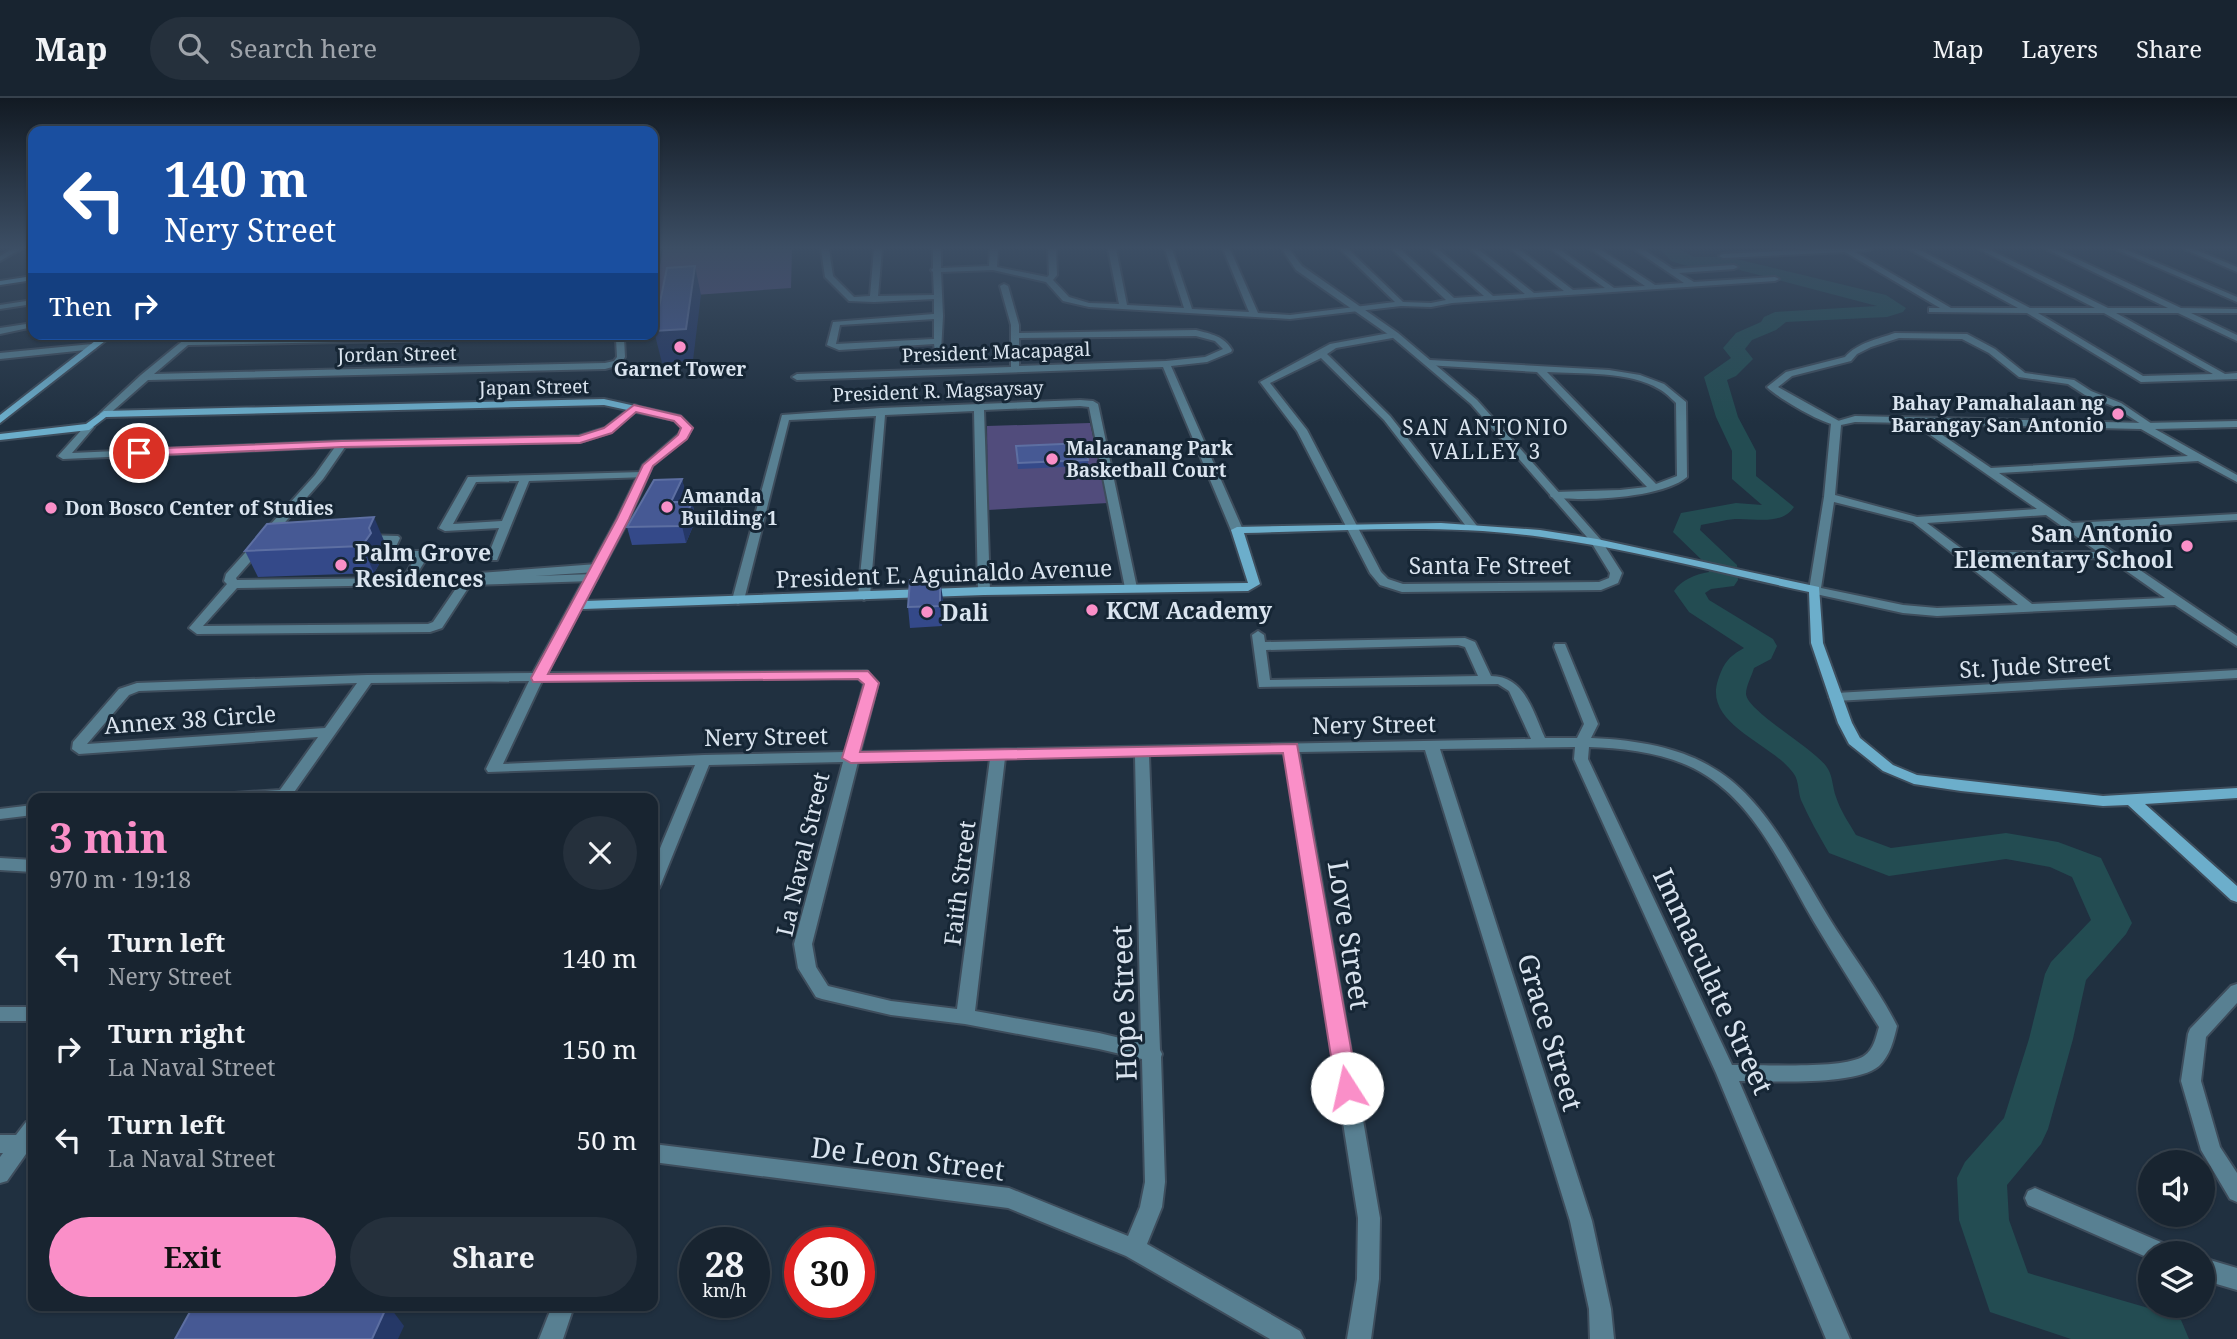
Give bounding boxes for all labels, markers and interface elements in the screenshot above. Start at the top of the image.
search box [150,17,640,80]
text: Map [35,26,108,71]
icon: search [174,29,212,67]
text: Search here [230,30,377,66]
text: Map [1933,32,1984,65]
text: Layers [2022,32,2098,65]
text: Share [2136,32,2202,65]
text: 140 m [164,145,308,211]
icon: left [49,154,140,245]
text: Nery Street [164,208,336,251]
icon: right [126,287,164,325]
text: Then [49,288,112,324]
street label: President Macapagal [901,336,1091,368]
marker: Garnet Tower [672,339,688,355]
street label: Jordan Street [336,340,457,368]
place label: Garnet Tower [614,356,746,382]
street label: Japan Street [478,373,590,401]
street label: President R. Magsaysay [832,374,1044,408]
place label: Bahay Pamahalaan ng Barangay San Antonio [1891,390,2104,438]
marker: Bahay Pamahalaan ng Barangay San Antonio [2110,406,2126,422]
district label: SAN ANTONIO VALLEY 3 [1402,413,1570,465]
pin [109,423,169,483]
icon: arrive [120,434,158,472]
place label: Malacanang Park Basketball Court [1066,435,1234,483]
marker: Malacanang Park Basketball Court [1044,451,1060,467]
place label: Amanda Building 1 [681,483,778,531]
place label: Don Bosco Center of Studies [65,495,333,521]
marker: Amanda Building 1 [659,499,675,515]
marker: Don Bosco Center of Studies [43,500,59,516]
place label: San Antonio Elementary School [1954,517,2173,575]
place label: Palm Grove Residences [355,536,491,594]
marker: San Antonio Elementary School [2179,538,2195,554]
street label: Santa Fe Street [1409,549,1571,581]
street label: President E. Aguinaldo Avenue [775,551,1113,595]
marker: Palm Grove Residences [333,557,349,573]
place label: KCM Academy [1106,594,1273,626]
place label: Dali [941,596,989,628]
marker: KCM Academy [1084,602,1100,618]
marker: Dali [919,604,935,620]
street label: St. Jude Street [1958,645,2112,685]
street label: Annex 38 Circle [103,697,277,741]
street label: Nery Street [1312,707,1436,741]
street label: Nery Street [704,719,828,753]
street label: La Naval Street [768,769,836,939]
text: 3 min [49,808,168,865]
button: close [563,816,637,890]
street label: Faith Street [935,819,983,947]
street label: Love Street [1319,858,1381,1012]
street label: Immaculate Street [1645,862,1783,1100]
text: 970 m · 19:18 [49,863,191,895]
text: Turn left [108,924,225,960]
street label: Hope Street [1101,924,1145,1082]
icon: left [49,939,87,977]
text: 140 m [562,940,637,976]
street label: Grace Street [1509,949,1593,1115]
text: Nery Street [108,960,232,992]
text: Turn right [108,1015,245,1051]
icon: right [49,1030,87,1068]
text: 150 m [562,1031,637,1067]
text: La Naval Street [108,1051,275,1083]
position arrow [1310,1051,1384,1125]
text: Turn left [108,1106,225,1142]
icon: left [49,1121,87,1159]
text: 50 m [577,1122,637,1158]
street label: De Leon Street [809,1127,1007,1189]
text: La Naval Street [108,1142,275,1174]
map controls [2138,1150,2215,1318]
button: sound [2138,1150,2215,1227]
button: Exit [49,1217,336,1297]
button: Share [350,1217,637,1297]
speed limit sign: 30 [784,1227,875,1318]
text: 28 [705,1240,744,1287]
button: layers [2138,1241,2215,1318]
text: km/h [702,1278,747,1302]

